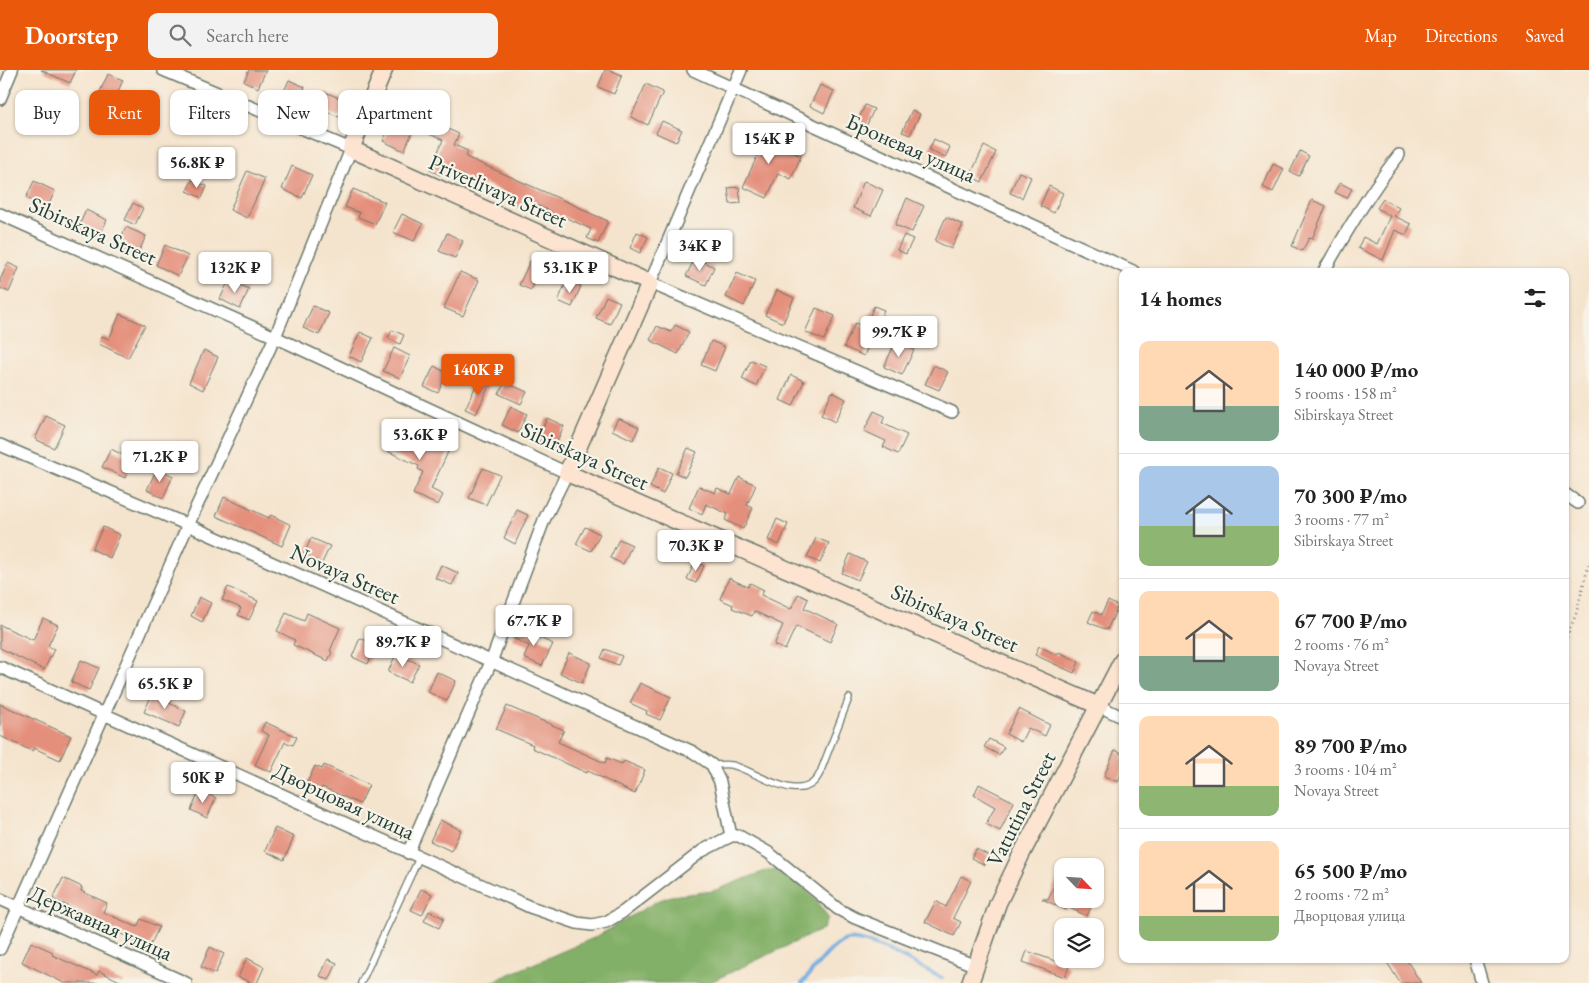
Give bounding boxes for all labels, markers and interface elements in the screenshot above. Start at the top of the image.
search box [148,13,498,58]
text: Doorstep [25,20,118,51]
icon: search [166,21,194,49]
text: Search here [206,23,289,48]
text: Map [1365,24,1397,47]
text: Directions [1425,24,1497,47]
text: Saved [1525,24,1564,47]
chip: Buy [15,90,79,135]
chip: Rent [89,90,160,135]
chip: Filters [170,90,248,135]
chip: New [258,90,328,135]
chip: Apartment [338,90,450,135]
street label: Броневая улица [842,106,981,190]
pin: 154K ₽ [728,122,810,165]
text: 154K ₽ [743,128,795,149]
pin: 56.8K ₽ [151,146,243,189]
street label: Privetlivaya Street [424,147,572,235]
text: 56.8K ₽ [169,152,225,173]
street label: Sibirskaya Street [25,190,161,272]
pin: 34K ₽ [665,230,735,272]
text: 34K ₽ [679,235,721,256]
pin: 132K ₽ [194,252,276,294]
pin: 53.1K ₽ [524,252,616,294]
text: 132K ₽ [209,257,261,278]
text: 53.1K ₽ [542,257,598,278]
icon: filters [1521,284,1549,312]
text: 14 homes [1139,285,1222,312]
pin: 99.7K ₽ [853,316,945,358]
text: 99.7K ₽ [871,321,927,342]
pin: 140K ₽ [437,354,519,396]
text: 140 000 ₽/mo [1294,356,1418,383]
text: 140K ₽ [452,359,504,380]
icon: home [1179,361,1239,421]
text: 5 rooms · 158 m² [1294,383,1397,404]
text: Sibirskaya Street [1294,404,1393,425]
street label: Sibirskaya Street [517,415,653,497]
pin: 53.6K ₽ [374,418,466,461]
text: 53.6K ₽ [392,424,448,445]
pin: 71.2K ₽ [114,440,206,483]
text: 71.2K ₽ [132,446,188,467]
text: 70 300 ₽/mo [1294,482,1407,509]
icon: home [1179,486,1239,546]
text: 3 rooms · 77 m² [1294,509,1389,530]
pin: 70.3K ₽ [650,530,742,572]
text: Sibirskaya Street [1294,530,1393,551]
text: 70.3K ₽ [668,535,724,556]
street label: Novaya Street [286,537,404,611]
street label: Sibirskaya Street [887,577,1023,659]
pin: 67.7K ₽ [488,604,580,647]
text: 67 700 ₽/mo [1294,607,1407,634]
text: 67.7K ₽ [506,610,562,631]
icon: home [1179,611,1239,671]
pin: 89.7K ₽ [357,626,449,668]
text: 89.7K ₽ [375,631,431,652]
text: 2 rooms · 76 m² [1294,634,1389,655]
text: Novaya Street [1294,655,1379,676]
pin: 65.5K ₽ [119,668,211,710]
text: 65.5K ₽ [137,673,193,694]
text: 89 700 ₽/mo [1294,732,1407,759]
icon: home [1179,736,1239,796]
street label: Vatutina Street [980,747,1062,871]
street label: Дворцовая улица [269,756,420,847]
text: 3 rooms · 104 m² [1294,759,1397,780]
pin: 50K ₽ [168,762,238,804]
text: 50K ₽ [182,767,224,788]
text: Novaya Street [1294,780,1379,801]
text: 65 500 ₽/mo [1294,857,1407,884]
north arrow [1054,858,1104,908]
map controls [1054,858,1104,968]
icon: home [1179,861,1239,921]
street label: Державная улица [25,878,177,968]
text: 2 rooms · 72 m² [1294,884,1389,905]
text: Дворцовая улица [1294,905,1405,926]
button: layers [1054,918,1104,968]

